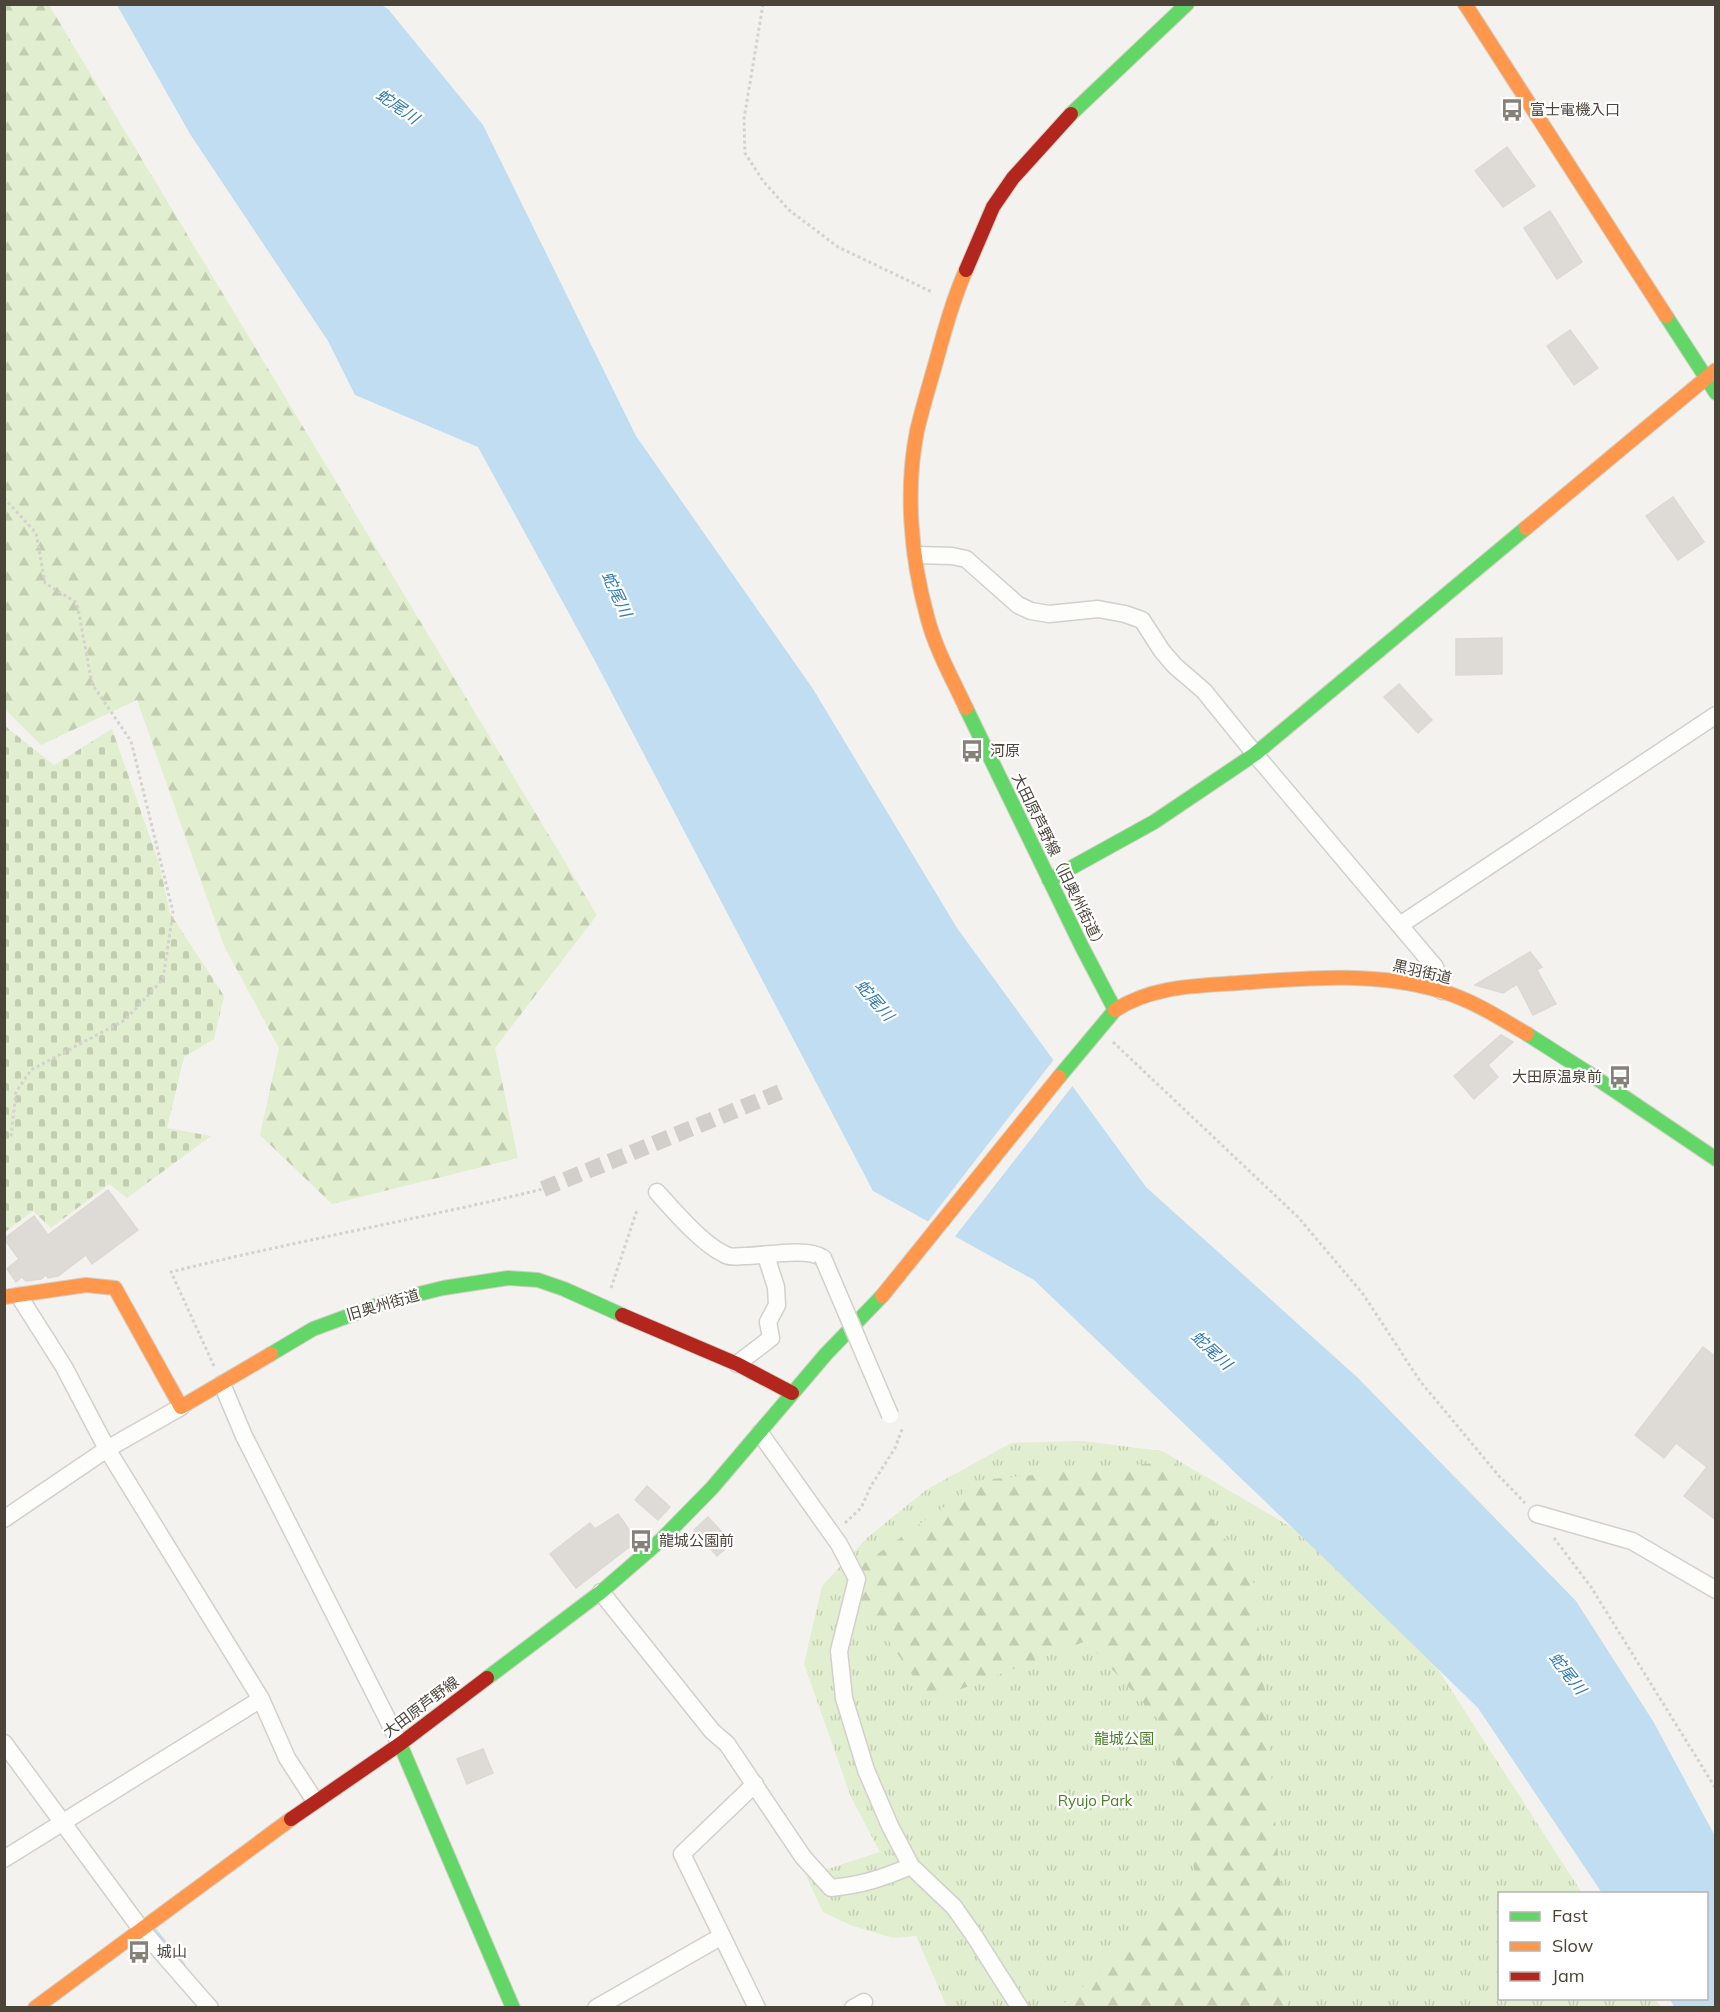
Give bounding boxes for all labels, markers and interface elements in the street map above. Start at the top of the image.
water label: 蛇尾川 [373,84,425,129]
bus stop icon: 富士電機入口 [1499,97,1525,123]
place label: 富士電機入口 [1530,100,1620,119]
water label: 蛇尾川 [598,568,637,622]
bus stop icon: 河原 [959,738,985,764]
place label: 河原 [990,741,1020,760]
street label: 大田原芦野線（旧奥州街道） [1008,770,1111,954]
street label: 黒羽街道 [1391,956,1453,988]
water label: 蛇尾川 [852,975,900,1026]
bus stop icon: 大田原温泉前 [1607,1064,1633,1090]
place label: 大田原温泉前 [1512,1067,1602,1086]
street label: 旧奥州街道 [344,1285,422,1324]
water label: 蛇尾川 [1188,1326,1238,1375]
bus stop icon: 龍城公園前 [628,1528,654,1554]
place label: 龍城公園前 [659,1531,734,1550]
water label: 蛇尾川 [1545,1648,1592,1700]
street label: 大田原芦野線 [379,1672,462,1741]
park label: 龍城公園 [1094,1729,1154,1748]
park label: Ryujo Park [1058,1791,1133,1810]
legend [1498,1892,1708,2000]
text: Fast [1552,1904,1588,1927]
text: Slow [1552,1934,1594,1957]
bus stop icon: 城山 [126,1939,152,1965]
place label: 城山 [157,1942,187,1961]
text: Jam [1552,1964,1585,1987]

